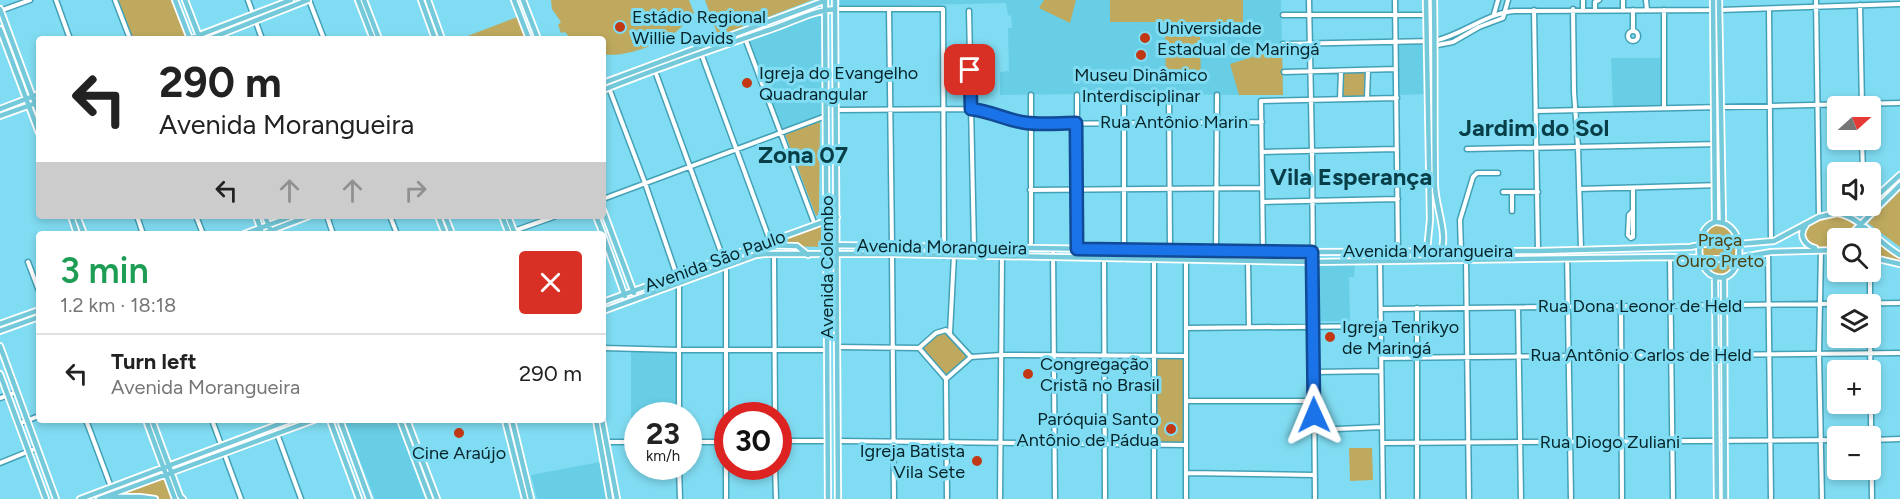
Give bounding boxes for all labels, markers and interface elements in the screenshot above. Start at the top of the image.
place label: Estádio Regional Willie Davids [632,6,766,49]
place label: Universidade Estadual de Maringá [1157,17,1319,60]
marker: Estádio Regional Willie Davids [613,20,627,34]
marker: Universidade Estadual de Maringá [1138,31,1152,45]
pin [944,44,995,95]
marker: Museu Dinâmico Interdisciplinar [1134,48,1148,62]
icon: arrive [953,53,986,86]
text: 290 m [159,57,282,108]
icon: left [60,60,138,138]
place label: Igreja do Evangelho Quadrangular [759,62,918,105]
place label: Museu Dinâmico Interdisciplinar [1074,64,1208,107]
marker: Igreja do Evangelho Quadrangular [740,76,754,90]
north arrow [1827,96,1881,150]
map controls [1827,96,1881,480]
text: Avenida Morangueira [159,108,414,141]
street label: Rua Antônio Marin [1100,111,1248,133]
district label: Jardim do Sol [1459,113,1609,142]
district label: Zona 07 [758,140,848,169]
district label: Vila Esperança [1270,162,1432,191]
button: sound [1827,162,1881,216]
icon: left [210,174,243,207]
icon: ahead [273,174,306,207]
icon: ahead [336,174,369,207]
icon: right [399,174,432,207]
street label: Avenida Colombo [816,195,838,339]
street label: Avenida São Paulo [642,225,788,297]
button: search [1827,228,1881,282]
park label: Praça Ouro Preto [1676,229,1764,272]
street label: Avenida Morangueira [857,235,1027,259]
street label: Avenida Morangueira [1343,240,1513,262]
text: 3 min [60,249,149,292]
button: close [519,251,582,314]
text: 1.2 km · 18:18 [60,293,176,317]
button: layers [1827,294,1881,348]
street label: Rua Dona Leonor de Held [1538,295,1742,317]
place label: Igreja Tenrikyo de Maringá [1342,316,1459,359]
marker: Igreja Tenrikyo de Maringá [1323,330,1337,344]
street label: Rua Antônio Carlos de Held [1530,344,1752,366]
text: Turn left [111,348,197,375]
place label: Congregação Cristã no Brasil [1040,353,1160,396]
icon: left [60,357,93,390]
text: 290 m [519,360,582,387]
button: + [1827,360,1881,414]
marker: Congregação Cristã no Brasil [1021,367,1035,381]
text: Avenida Morangueira [111,375,300,399]
position arrow [1282,383,1346,447]
speed limit sign: 30 [714,402,792,480]
place label: Paróquia Santo Antônio de Pádua [1016,408,1159,451]
text: 23 [646,415,680,452]
marker: Paróquia Santo Antônio de Pádua [1164,422,1178,436]
marker: Cine Araújo [452,426,466,440]
button: − [1827,426,1881,480]
street label: Rua Diogo Zuliani [1540,431,1680,453]
place label: Igreja Batista Vila Sete [860,440,965,483]
place label: Cine Araújo [412,442,506,464]
text: km/h [646,447,680,465]
marker: Igreja Batista Vila Sete [970,454,984,468]

